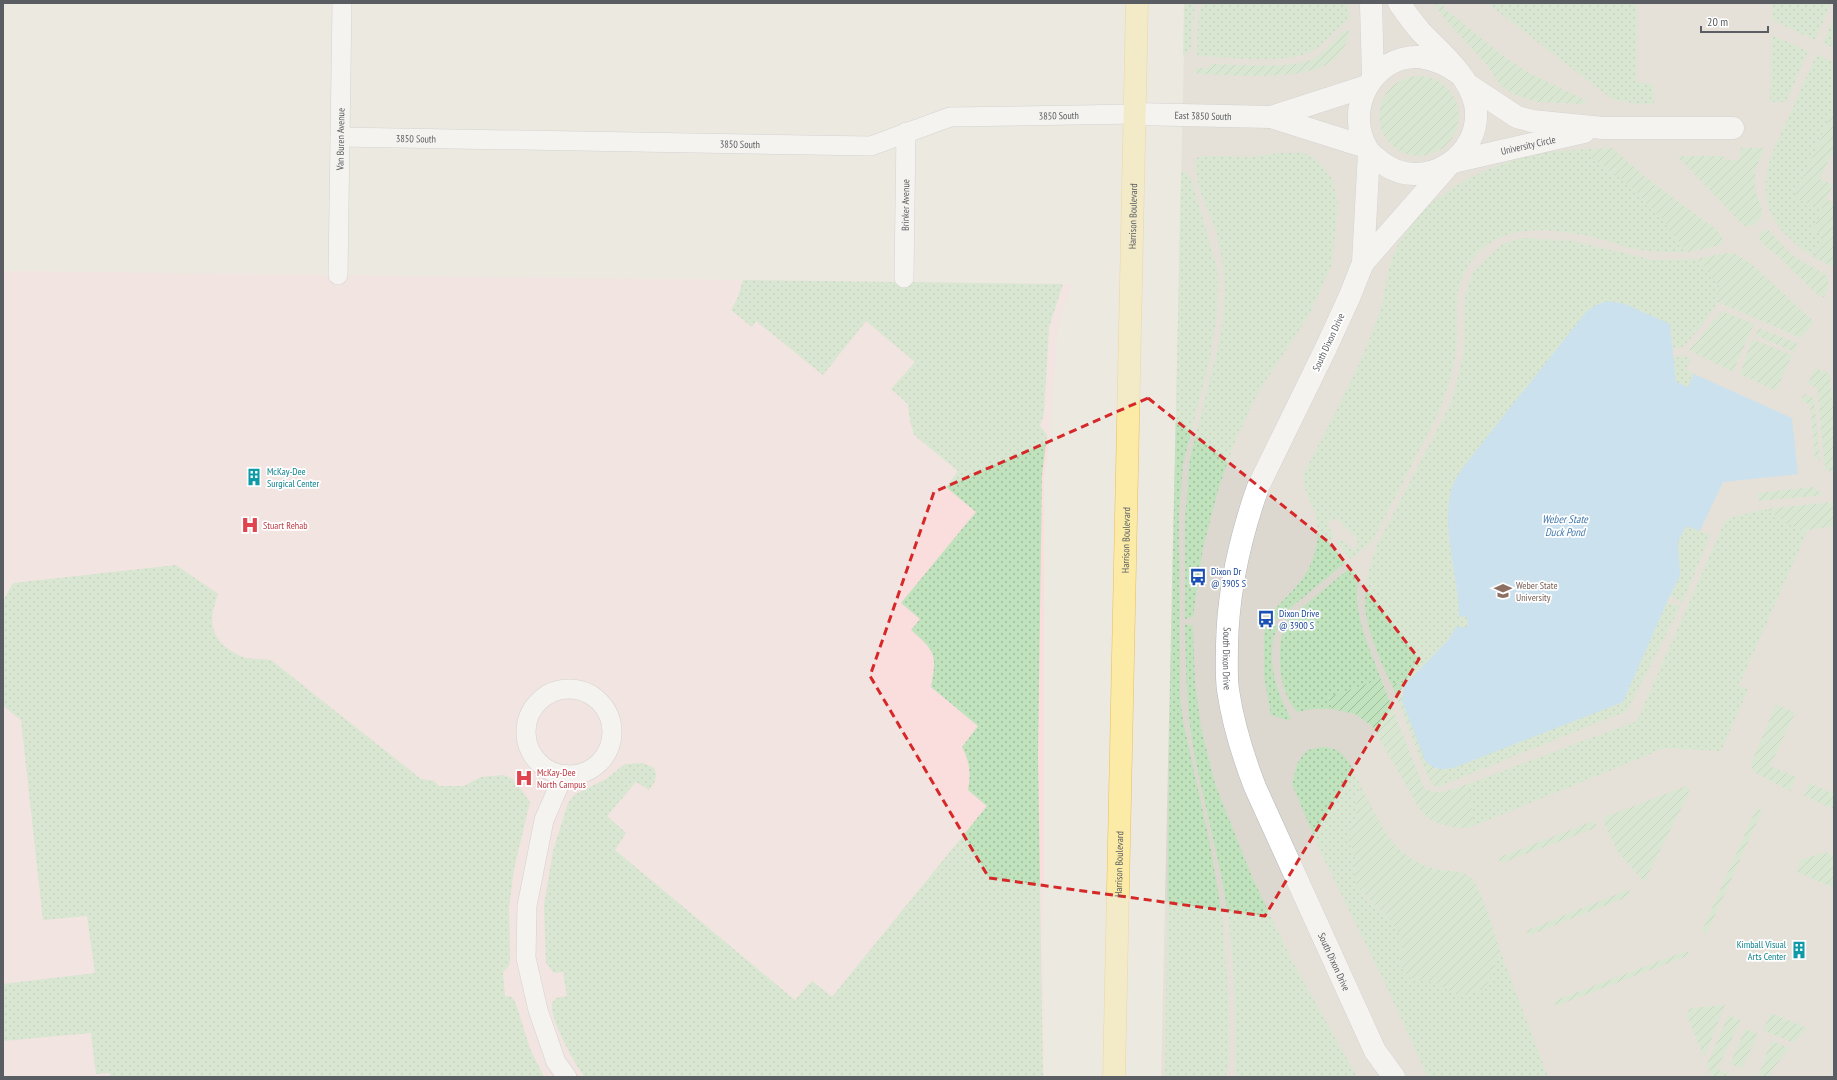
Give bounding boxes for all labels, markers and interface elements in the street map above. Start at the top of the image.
scale bar [1701,8,1768,34]
text: 20 m [1707,14,1728,29]
street label: Van Buren Avenue [334,108,347,171]
street label: 3850 South [1039,109,1079,123]
street label: East 3850 South [1174,109,1232,123]
street label: 3850 South [396,132,436,146]
street label: University Circle [1499,133,1557,158]
street label: 3850 South [720,137,760,151]
street label: Brinker Avenue [899,179,912,231]
street label: Harrison Boulevard [1126,183,1140,249]
street label: South Dixon Drive [1309,311,1348,373]
place label: McKay-Dee Surgical Center [267,465,319,490]
building icon: McKay-Dee Surgical Center [244,467,264,487]
street label: Harrison Boulevard [1119,507,1133,573]
water label: Weber State Duck Pond [1542,512,1589,539]
hospital icon: Stuart Rehab [240,515,260,535]
place label: Stuart Rehab [263,519,308,532]
place label: Dixon Dr @ 3905 S [1211,565,1246,590]
bus stop icon: Dixon Dr @ 3905 S [1188,567,1208,587]
place label: Weber State University [1516,579,1558,604]
school or university icon: Weber State University [1493,581,1513,601]
place label: Dixon Drive @ 3900 S [1279,607,1319,632]
bus stop icon: Dixon Drive @ 3900 S [1256,609,1276,629]
street label: South Dixon Drive [1220,627,1234,691]
place label: McKay-Dee North Campus [537,766,587,791]
hospital icon: McKay-Dee North Campus [514,768,534,788]
street label: Harrison Boulevard [1112,831,1126,897]
street label: South Dixon Drive [1315,931,1353,993]
place label: Kimball Visual Arts Center [1737,938,1787,963]
building icon: Kimball Visual Arts Center [1789,940,1809,960]

